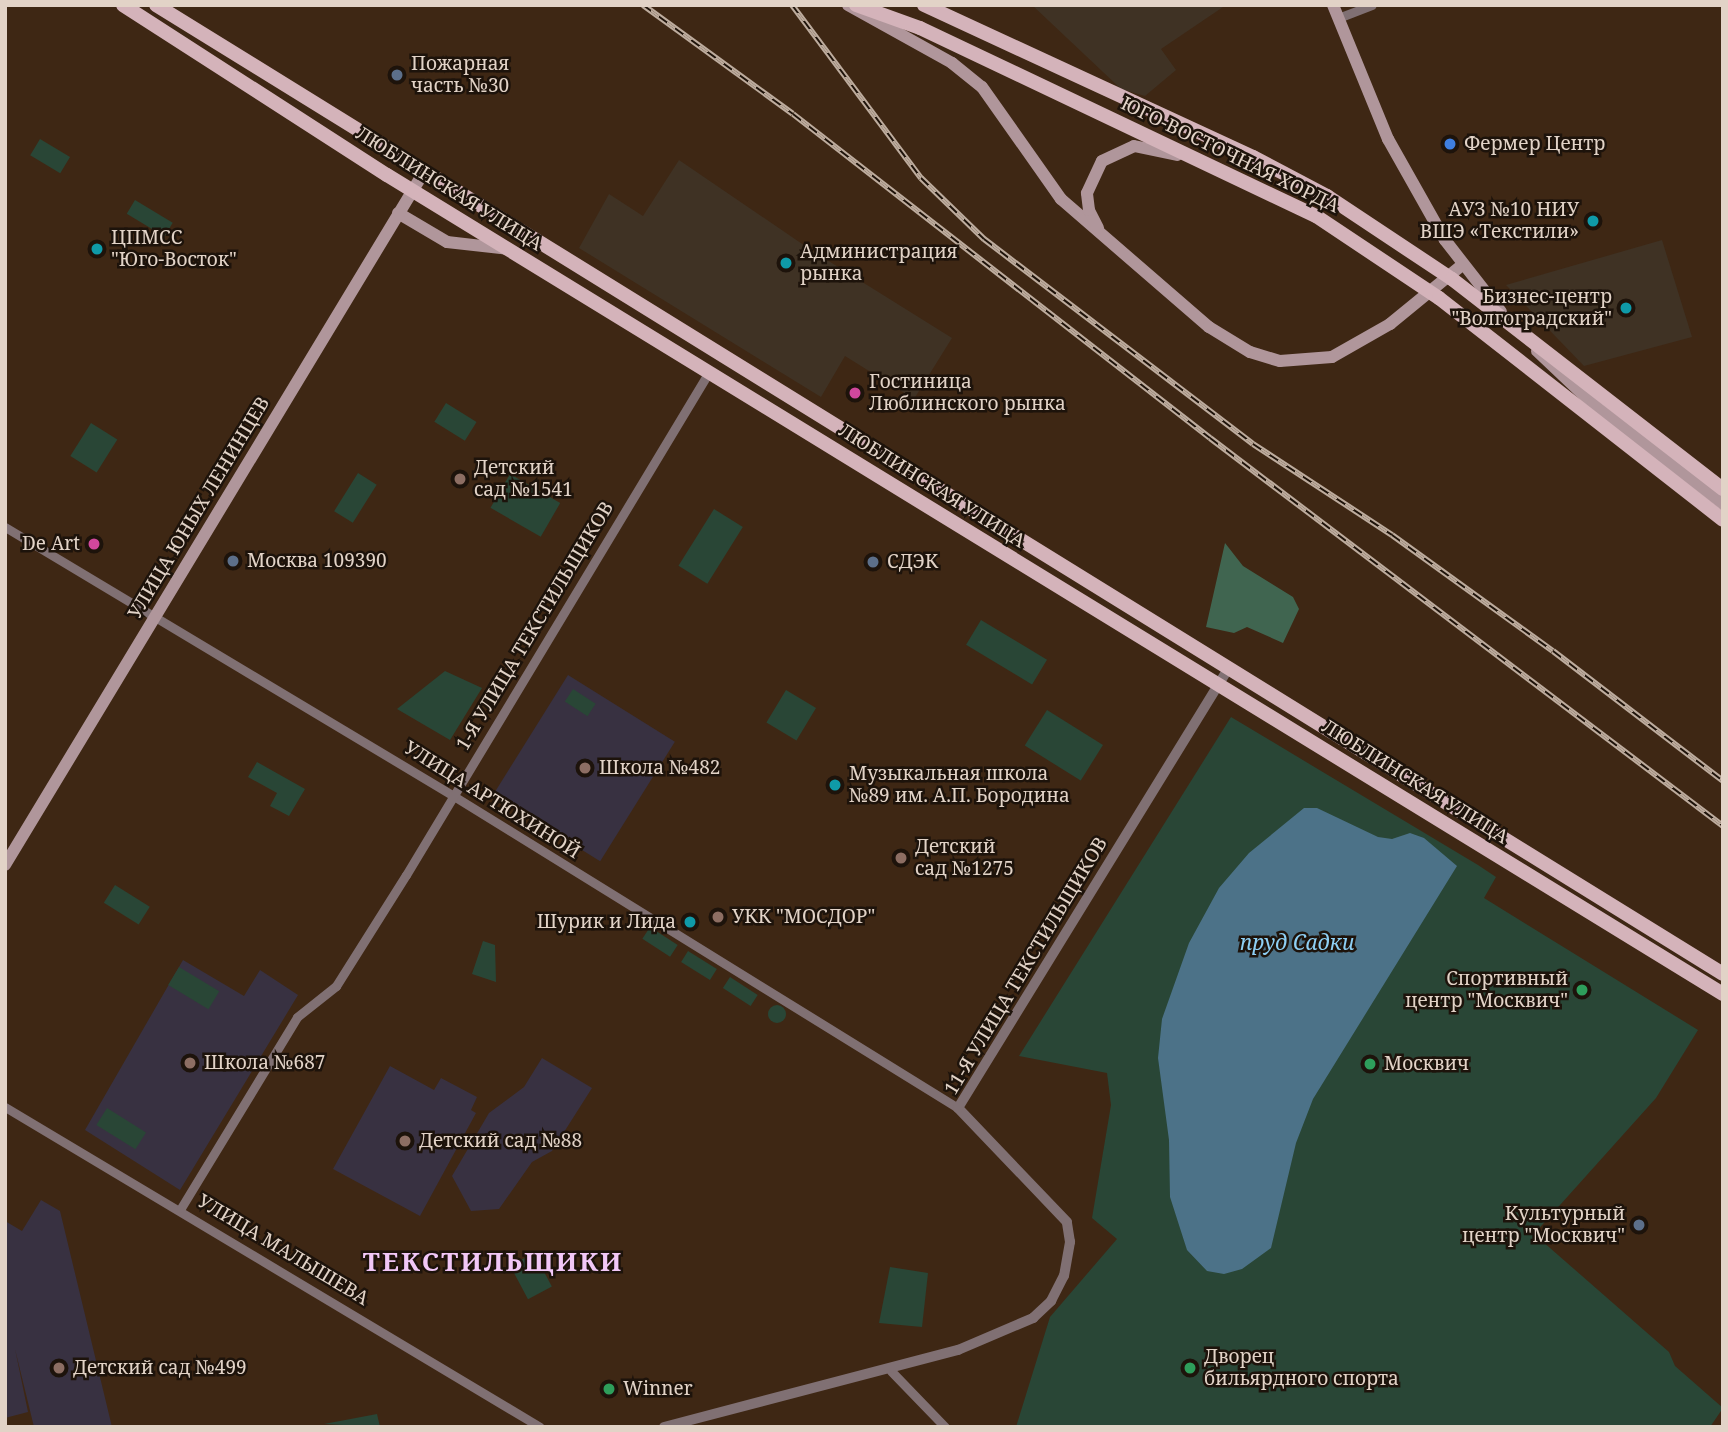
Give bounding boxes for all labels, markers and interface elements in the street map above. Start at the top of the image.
place label: Пожарная часть №30 [411,53,509,97]
marker: Пожарная часть №30 [389,67,405,83]
street label: ЮГО-ВОСТОЧНАЯ ХОРДА [1117,92,1343,218]
street label: ЛЮБЛИНСКАЯ УЛИЦА [352,122,546,256]
place label: Фермер Центр [1464,133,1605,155]
marker: Фермер Центр [1442,136,1458,152]
place label: АУЗ №10 НИУ ВШЭ «Текстили» [1420,199,1579,243]
marker: АУЗ №10 НИУ ВШЭ «Текстили» [1585,213,1601,229]
place label: ЦПМСС "Юго-Восток" [111,227,237,271]
marker: ЦПМСС "Юго-Восток" [89,241,105,257]
place label: Администрация рынка [800,241,958,285]
marker: Администрация рынка [778,255,794,271]
place label: Бизнес-центр "Волгоградский" [1452,286,1612,330]
marker: Бизнес-центр "Волгоградский" [1618,300,1634,316]
place label: Гостиница Люблинского рынка [869,371,1066,415]
marker: Гостиница Люблинского рынка [847,385,863,401]
street label: УЛИЦА ЮНЫХ ЛЕНИНЦЕВ [124,393,274,623]
street label: ЛЮБЛИНСКАЯ УЛИЦА [835,419,1029,553]
place label: Детский сад №1541 [474,457,573,501]
marker: Детский сад №1541 [452,471,468,487]
street label: 1-Я УЛИЦА ТЕКСТИЛЬЩИКОВ [452,498,618,754]
place label: De Art [22,533,80,555]
marker: De Art [86,536,102,552]
place label: Москва 109390 [247,550,387,572]
place label: СДЭК [887,551,938,573]
marker: Москва 109390 [225,553,241,569]
marker: СДЭК [865,554,881,570]
street label: ЛЮБЛИНСКАЯ УЛИЦА [1318,715,1512,849]
street label: УЛИЦА АРТЮХИНОЙ [400,736,584,864]
place label: Школа №482 [599,757,720,779]
marker: Школа №482 [577,760,593,776]
place label: Музыкальная школа №89 им. А.П. Бородина [849,763,1070,807]
marker: Музыкальная школа №89 им. А.П. Бородина [827,777,843,793]
street label: 11-Я УЛИЦА ТЕКСТИЛЬЩИКОВ [940,833,1112,1099]
place label: Детский сад №1275 [915,836,1014,880]
marker: Детский сад №1275 [893,850,909,866]
place label: УКК "МОСДОР" [732,906,875,928]
marker: УКК "МОСДОР" [710,909,726,925]
place label: Шурик и Лида [537,911,676,933]
marker: Шурик и Лида [682,914,698,930]
water label: пруд Садки [1240,929,1354,955]
place label: Спортивный центр "Москвич" [1405,968,1568,1012]
marker: Спортивный центр "Москвич" [1574,982,1590,998]
place label: Школа №687 [204,1052,325,1074]
place label: Москвич [1384,1053,1469,1075]
marker: Школа №687 [182,1055,198,1071]
marker: Москвич [1362,1056,1378,1072]
place label: Детский сад №88 [419,1130,582,1152]
marker: Детский сад №88 [397,1133,413,1149]
street label: УЛИЦА МАЛЫШЕВА [193,1190,373,1310]
place label: Культурный центр "Москвич" [1462,1203,1625,1247]
marker: Культурный центр "Москвич" [1631,1217,1647,1233]
district label: ТЕКСТИЛЬЩИКИ [364,1246,622,1278]
place label: Дворец бильярдного спорта [1204,1346,1399,1390]
place label: Детский сад №499 [73,1357,247,1379]
marker: Детский сад №499 [51,1360,67,1376]
marker: Дворец бильярдного спорта [1182,1360,1198,1376]
place label: Winner [623,1378,693,1400]
marker: Winner [601,1381,617,1397]

